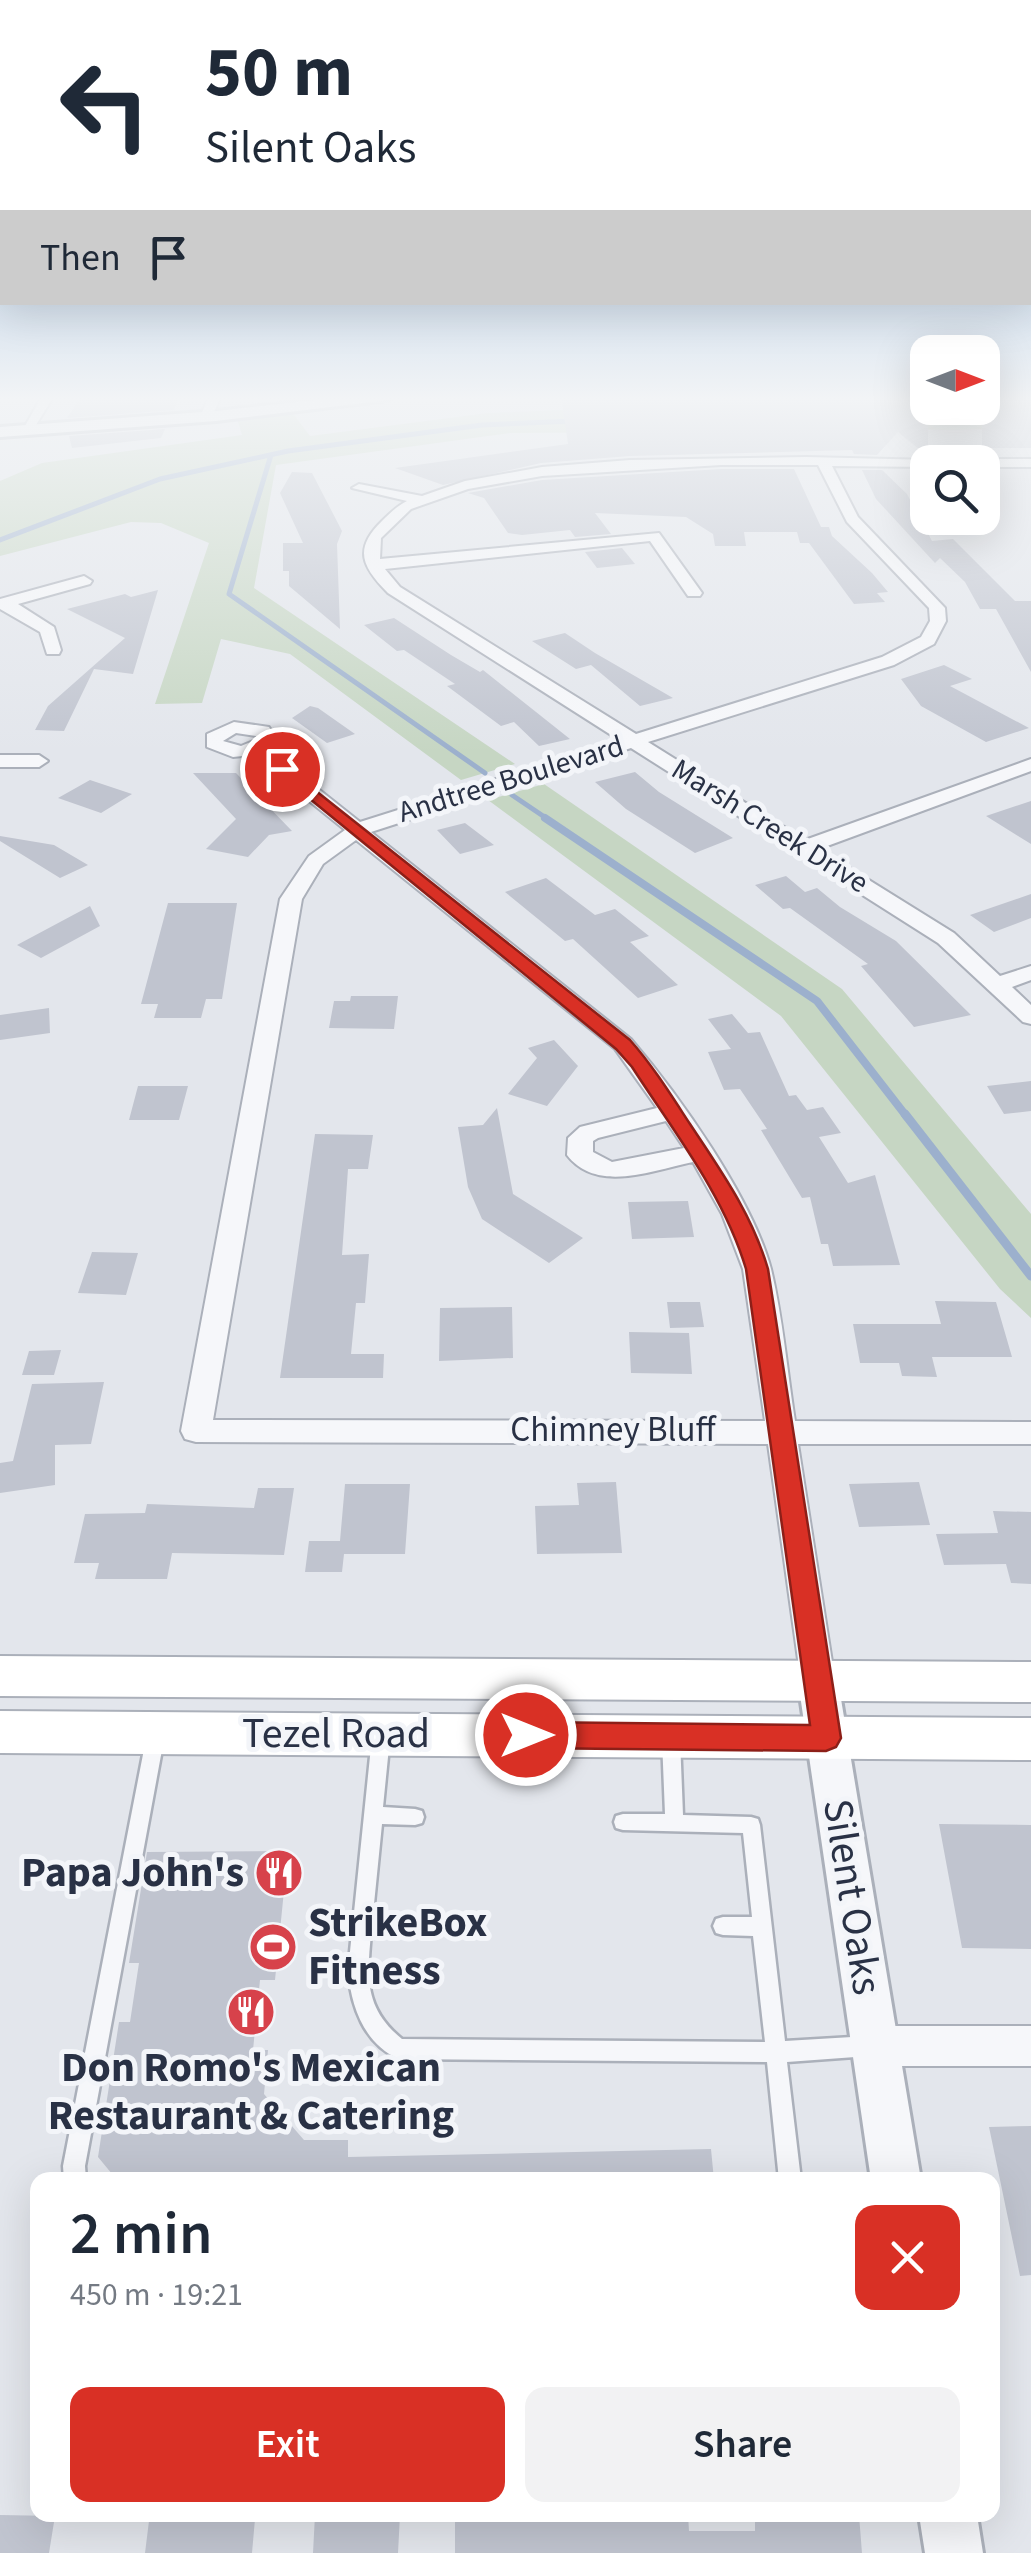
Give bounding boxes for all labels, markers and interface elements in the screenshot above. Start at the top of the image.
text: 50 m [205,23,353,123]
icon: left [40,40,170,170]
text: Silent Oaks [205,116,416,180]
icon: arrive [141,230,196,285]
text: Then [40,231,121,285]
north arrow [910,335,1000,425]
map controls [910,335,1000,535]
button: search [910,445,1000,535]
street label: Andtree Boulevard [393,724,629,834]
pin [240,727,325,812]
icon: arrive [255,742,310,797]
street label: Marsh Creek Drive [663,748,877,904]
street label: Chimney Bluff [510,1405,718,1455]
position arrow [474,1683,578,1787]
street label: Tezel Road [242,1704,430,1764]
street label: Silent Oaks [807,1795,897,1999]
place label: Papa John's [21,1843,244,1903]
restaurant icon: Papa John's [253,1847,305,1899]
place label: StrikeBox Fitness [308,1893,487,2001]
sports icon: StrikeBox Fitness [247,1921,299,1973]
restaurant icon: Don Romo's Mexican Restaurant & Catering [225,1986,277,2038]
place label: Don Romo's Mexican Restaurant & Catering [48,2038,454,2146]
text: 2 min [70,2192,213,2277]
button: close [855,2205,960,2310]
text: 450 m · 19:21 [70,2272,243,2318]
button: Exit [70,2387,505,2502]
button: Share [525,2387,960,2502]

